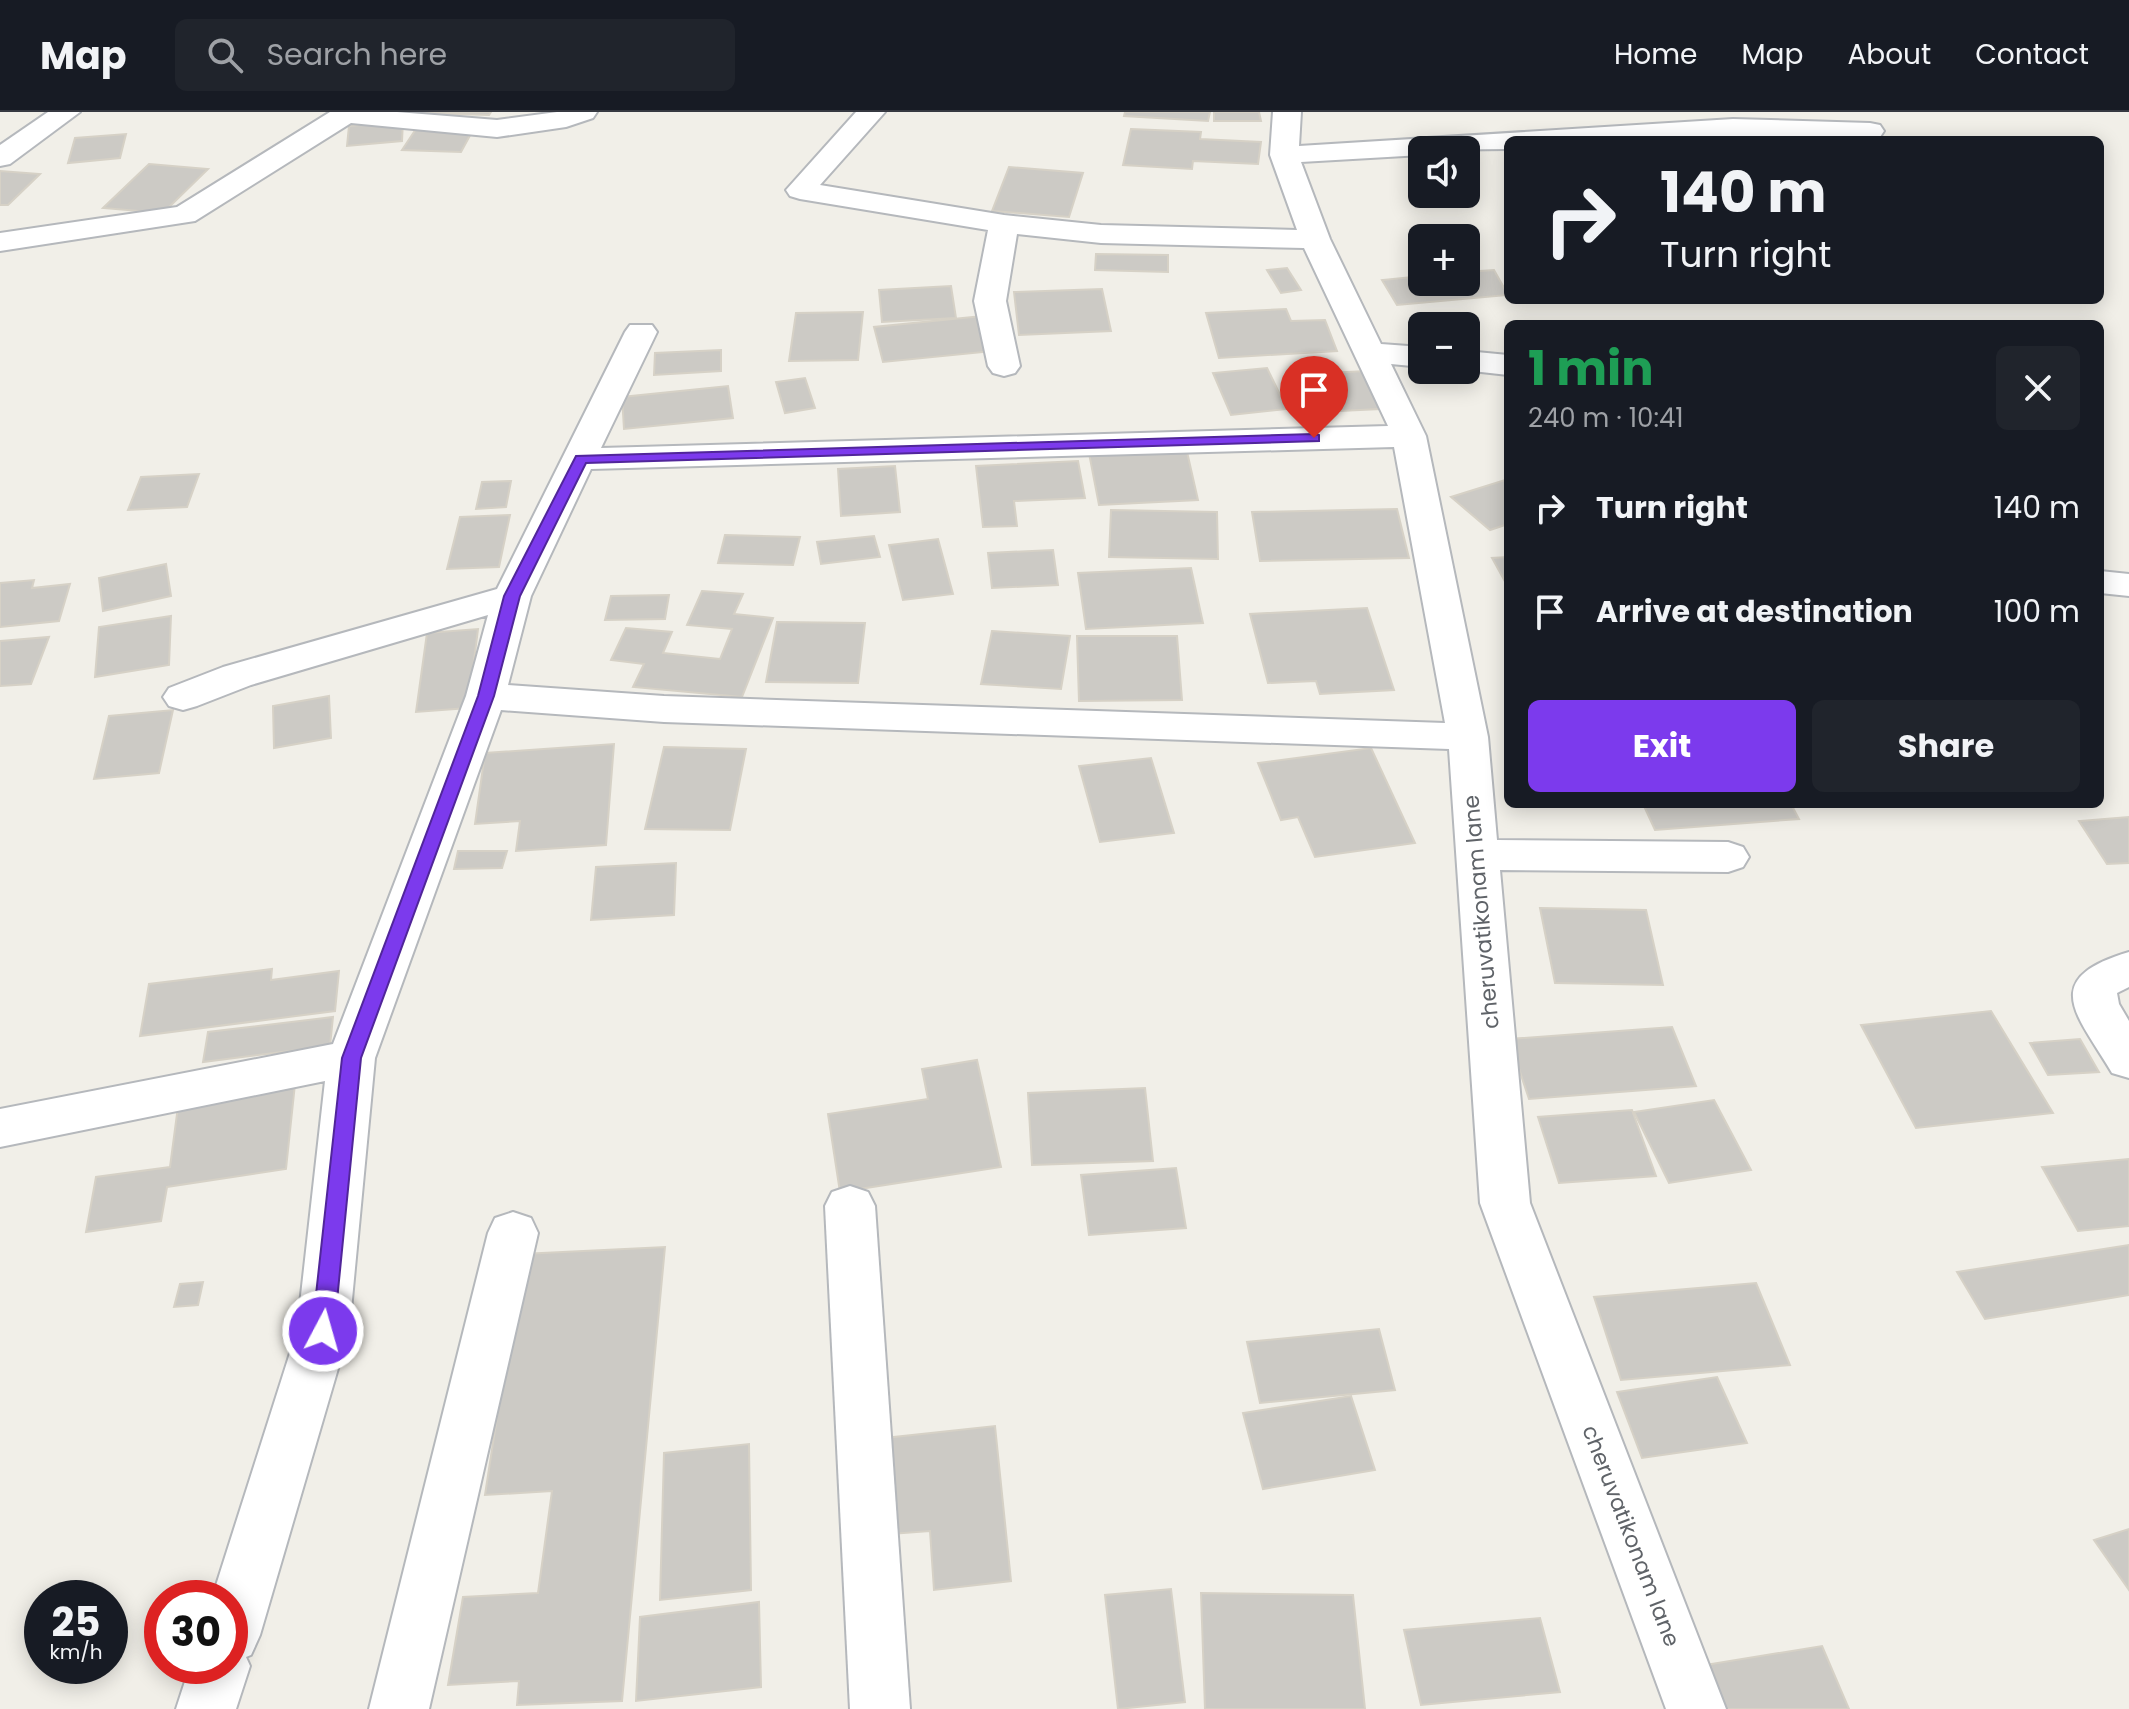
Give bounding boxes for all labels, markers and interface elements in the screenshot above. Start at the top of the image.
search box [175,19,735,91]
text: Map [40,29,127,82]
icon: search [203,33,247,77]
text: Search here [267,33,447,76]
text: Home [1614,35,1697,74]
text: Map [1741,35,1803,74]
text: About [1847,35,1931,74]
text: Contact [1975,35,2089,74]
map controls [1408,136,1480,384]
button: sound [1408,136,1480,208]
text: 140 m [1660,153,1827,232]
icon: right [1528,168,1632,272]
button: + [1408,224,1480,296]
text: Turn right [1660,229,1831,280]
button: − [1408,312,1480,384]
text: 1 min [1528,335,1654,402]
button: close [1996,346,2080,430]
pin [1280,356,1348,438]
icon: arrive [1292,368,1336,412]
text: 240 m · 10:41 [1528,400,1684,436]
icon: right [1528,486,1572,530]
text: Turn right [1596,486,1748,529]
text: 140 m [1994,486,2080,529]
icon: arrive [1528,590,1572,634]
text: Arrive at destination [1596,590,1913,633]
text: 100 m [1994,590,2080,633]
button: Exit [1528,700,1796,792]
button: Share [1812,700,2080,792]
street label: cheruvatikonam lane [1455,794,1507,1030]
position arrow [281,1289,365,1373]
street label: cheruvatikonam lane [1574,1421,1688,1651]
speed limit sign: 30 [144,1580,248,1684]
text: 25 [52,1594,100,1650]
text: km/h [49,1638,103,1666]

